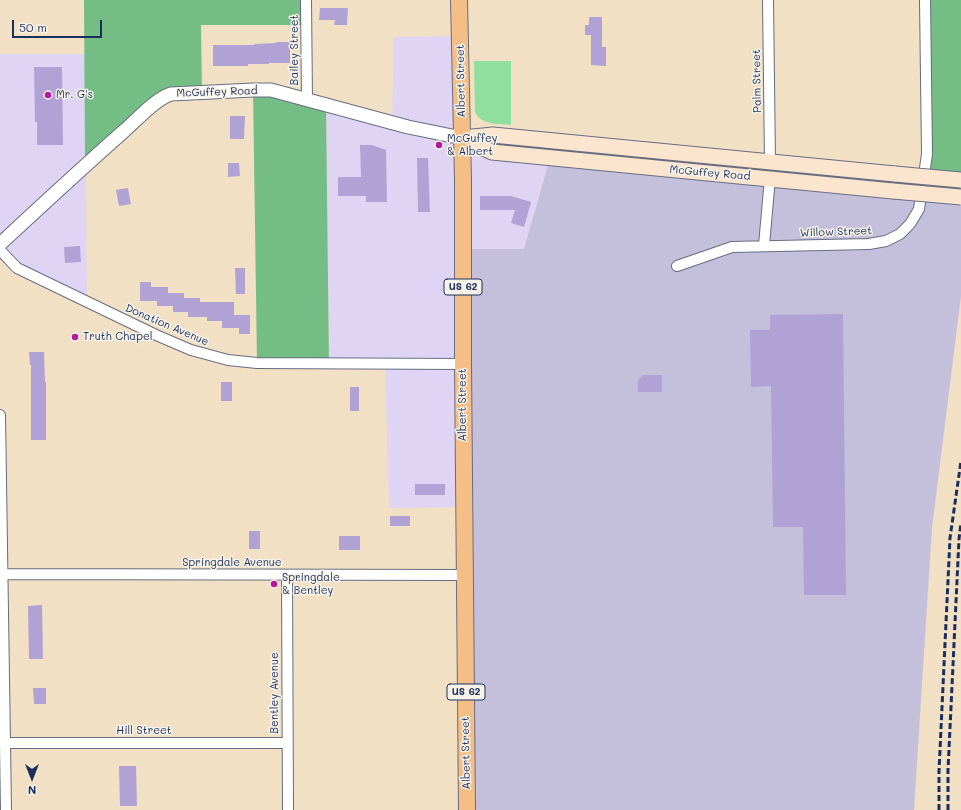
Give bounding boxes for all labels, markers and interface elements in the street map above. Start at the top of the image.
scale bar [14,12,104,38]
street label: Bailey Street [288,15,302,85]
text: 50 m [19,19,47,35]
street label: Albert Street [454,44,468,118]
street label: Palm Street [750,49,764,113]
street label: McGuffey Road [176,84,258,100]
place label: Mr. G's [56,88,93,102]
marker: Mr. G's [43,90,53,100]
place label: McGuffey & Albert [447,132,498,158]
marker: McGuffey & Albert [434,140,444,150]
street label: McGuffey Road [669,163,751,183]
street label: Willow Street [800,224,872,240]
road number: US 62 [444,279,482,295]
street label: Donation Avenue [123,301,211,349]
place label: Truth Chapel [83,330,152,344]
marker: Truth Chapel [70,332,80,342]
street label: Albert Street [456,368,470,442]
street label: Springdale Avenue [182,556,282,570]
place label: Springdale & Bentley [282,571,340,597]
marker: Springdale & Bentley [269,579,279,589]
street label: Bentley Avenue [268,652,282,734]
road number: US 62 [447,684,485,700]
street label: Albert Street [459,716,473,790]
street label: Hill Street [116,724,172,738]
north arrow [12,758,52,798]
text: N [28,783,36,798]

